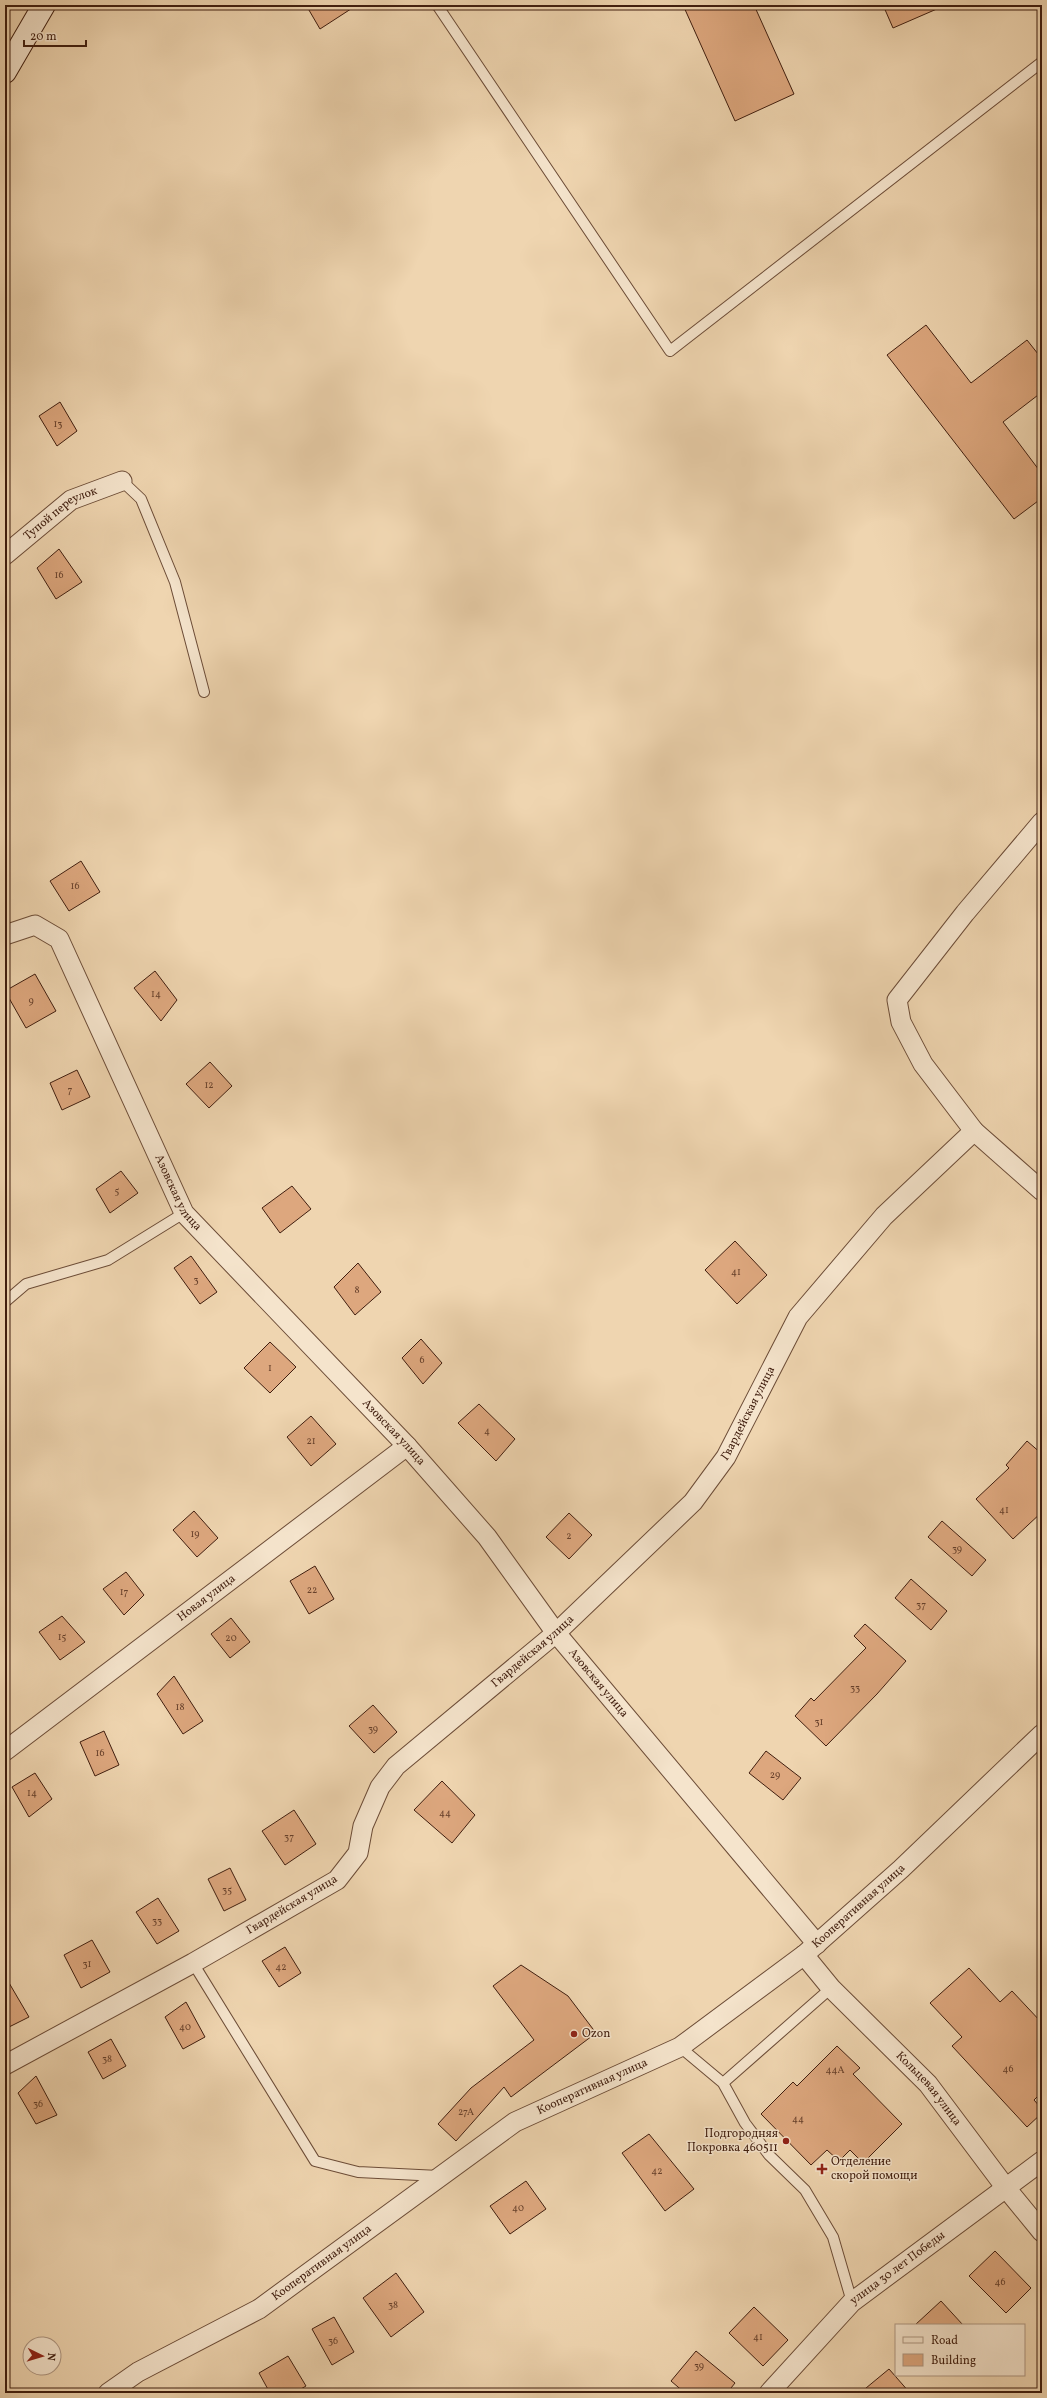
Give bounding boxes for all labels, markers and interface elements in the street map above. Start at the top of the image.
scale bar [24,22,86,48]
text: 20 m [30,29,57,45]
house number: 13 [53,417,63,431]
street label: Тупой переулок [20,483,100,544]
house number: 16 [55,568,63,582]
house number: 16 [71,879,79,893]
house number: 14 [151,987,161,1001]
house number: 9 [28,994,34,1008]
house number: 12 [204,1078,214,1092]
house number: 7 [68,1083,73,1097]
street label: Азовская улица [150,1152,205,1235]
house number: 5 [115,1184,120,1198]
house number: 41 [731,1265,741,1279]
house number: 3 [193,1273,199,1287]
house number: 8 [354,1283,360,1297]
house number: 6 [419,1353,425,1367]
house number: 1 [268,1361,272,1375]
street label: Гвардейская улица [718,1364,779,1464]
street label: Азовская улица [358,1396,429,1469]
house number: 4 [484,1424,490,1438]
house number: 21 [306,1434,316,1448]
house number: 41 [999,1503,1009,1517]
house number: 19 [190,1527,200,1541]
house number: 2 [566,1529,572,1543]
house number: 39 [952,1542,962,1556]
street label: Новая улица [174,1571,239,1625]
house number: 22 [307,1583,317,1597]
house number: 17 [120,1585,129,1599]
house number: 37 [916,1598,926,1612]
street label: Гвардейская улица [488,1612,578,1691]
house number: 15 [58,1630,67,1644]
house number: 20 [225,1631,237,1645]
street label: Азовская улица [564,1645,632,1721]
house number: 33 [850,1681,860,1695]
house number: 18 [176,1700,184,1714]
house number: 31 [814,1715,824,1729]
house number: 39 [368,1722,378,1736]
house number: 16 [96,1746,104,1760]
house number: 29 [770,1768,780,1782]
house number: 14 [27,1786,37,1800]
house number: 44 [439,1806,451,1820]
house number: 37 [284,1830,294,1844]
street label: Кооперативная улица [809,1861,909,1952]
street label: Гвардейская улица [243,1871,341,1939]
house number: 35 [222,1883,232,1897]
house number: 33 [152,1914,162,1928]
house number: 31 [82,1957,92,1971]
house number: 42 [275,1960,287,1974]
house number: 40 [179,2020,191,2034]
place label: Ozon [582,2026,610,2042]
marker: Ozon [569,2029,579,2039]
street label: Кольцевая улица [892,2048,965,2129]
house number: 38 [102,2052,112,2066]
street label: Кооперативная улица [534,2055,650,2119]
house number: 46 [1003,2062,1013,2076]
house number: 44А [826,2063,844,2077]
house number: 36 [33,2097,43,2111]
house number: 27А [458,2105,474,2119]
house number: 44 [792,2112,804,2126]
place label: Подгородняя Покровка 460511 [687,2126,778,2156]
marker: Подгородняя Покровка 460511 [781,2136,791,2146]
place label: Отделение скорой помощи [831,2154,917,2184]
marker: Отделение скорой помощи [816,2163,828,2175]
house number: 42 [651,2164,663,2178]
house number: 40 [512,2201,524,2215]
street label: Кооперативная улица [269,2221,375,2305]
street label: улица 30 лет Победы [847,2227,949,2309]
house number: 46 [995,2275,1005,2289]
house number: 38 [388,2298,398,2312]
legend [895,2324,1025,2376]
house number: 41 [753,2330,763,2344]
text: Road [931,2333,958,2349]
house number: 36 [328,2334,338,2348]
north arrow [22,2336,62,2376]
text: N [43,2352,58,2361]
text: Building [931,2353,976,2369]
house number: 39 [694,2359,704,2373]

